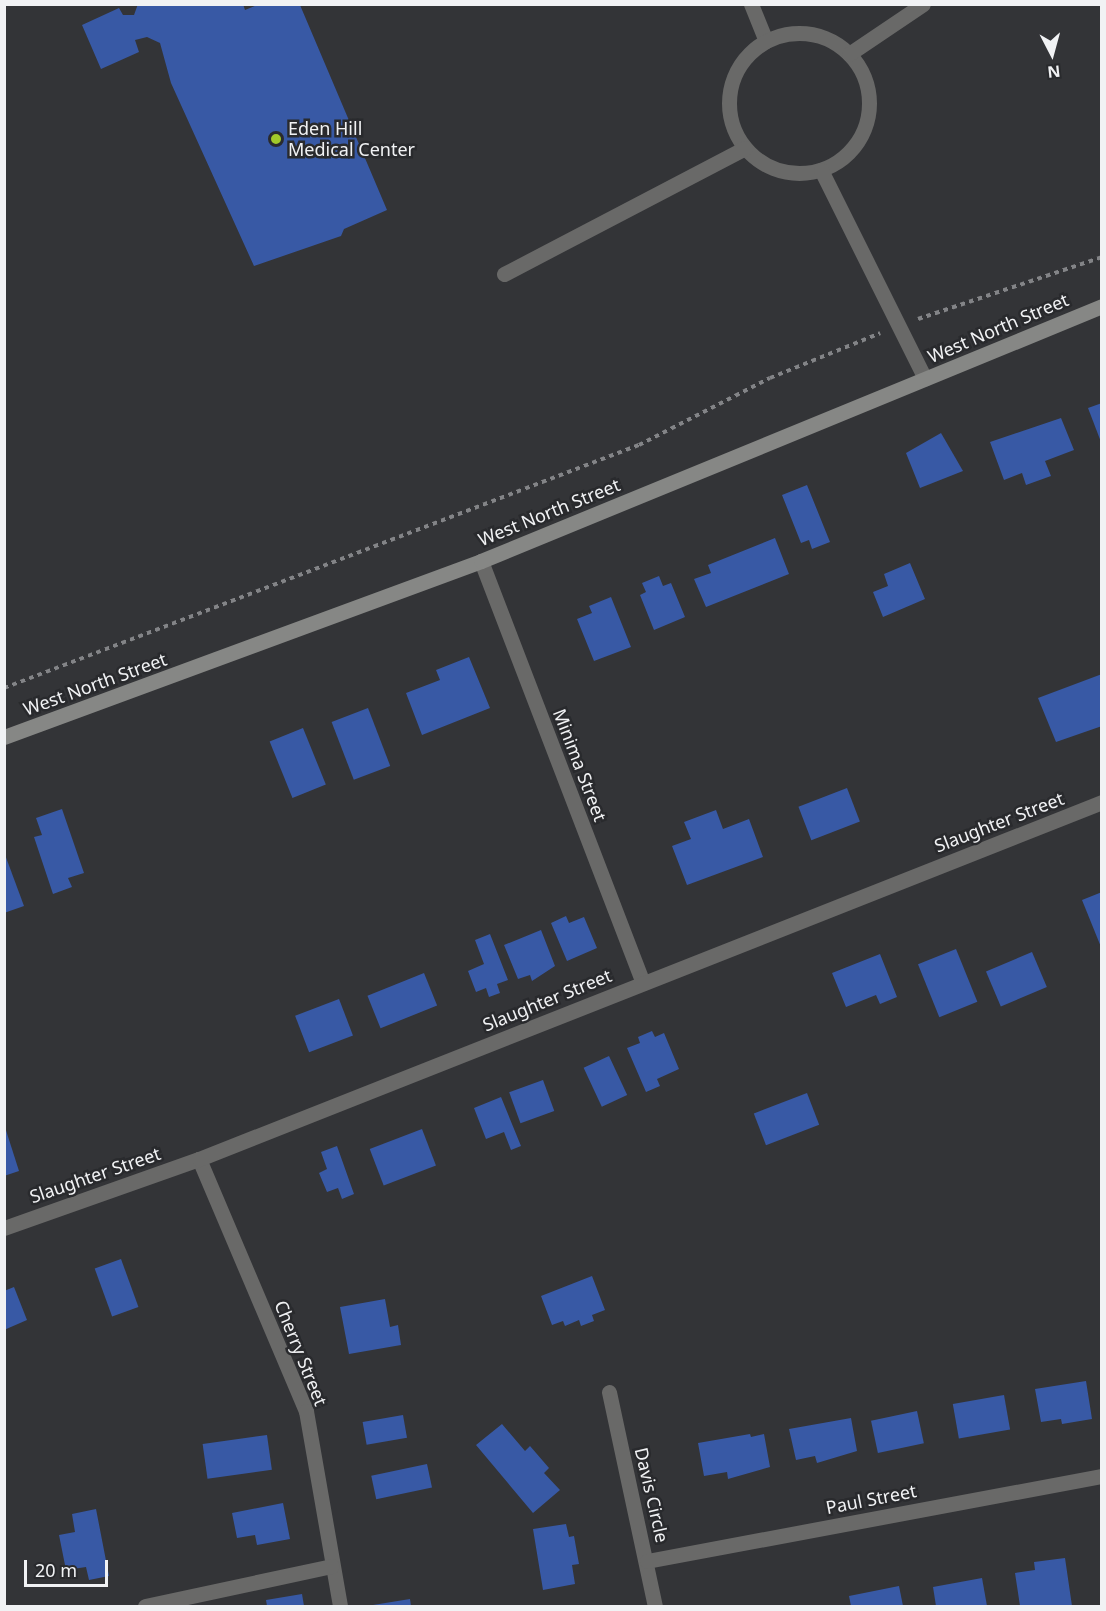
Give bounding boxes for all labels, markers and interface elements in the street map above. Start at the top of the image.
north arrow [1022,24,1082,84]
text: N [1046,60,1062,84]
place label: Eden Hill Medical Center [288,118,415,160]
marker: Eden Hill Medical Center [269,132,283,146]
street label: West North Street [924,289,1072,367]
street label: West North Street [475,474,623,550]
street label: West North Street [20,648,170,720]
street label: Minima Street [549,706,611,824]
street label: Slaughter Street [931,787,1067,857]
street label: Slaughter Street [479,964,615,1036]
street label: Slaughter Street [27,1142,163,1208]
street label: Cherry Street [270,1297,332,1409]
street label: Davis Circle [631,1445,673,1545]
street label: Paul Street [824,1480,918,1518]
scale bar [27,1548,111,1586]
text: 20 m [35,1558,77,1582]

